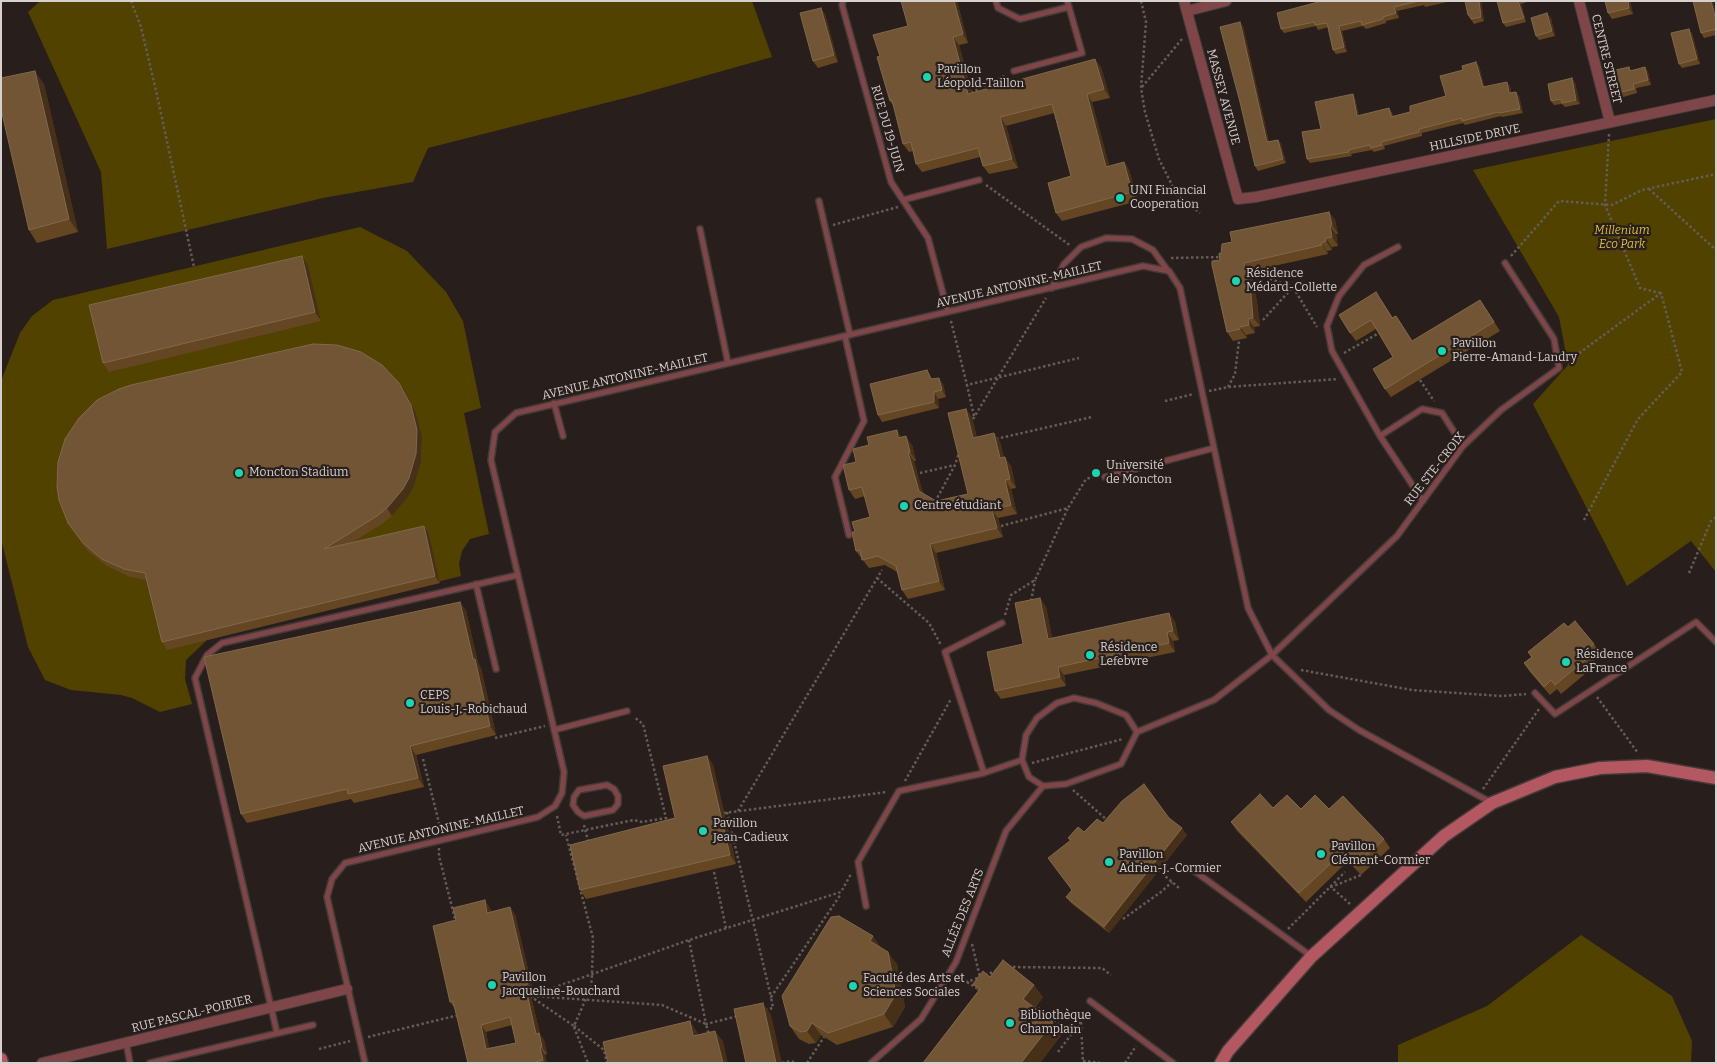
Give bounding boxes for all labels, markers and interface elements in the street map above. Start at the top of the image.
street label: CENTRE STREET [1588,13,1624,105]
street label: MASSEY AVENUE [1203,47,1243,147]
place label: Pavillon Léopold-Taillon [937,63,1024,91]
marker: Pavillon Léopold-Taillon [921,71,933,83]
street label: RUE DU 19-JUIN [868,84,906,174]
street label: HILLSIDE DRIVE [1428,121,1522,155]
place label: UNI Financial Cooperation [1130,184,1206,212]
marker: UNI Financial Cooperation [1114,192,1126,204]
park label: Millenium Eco Park [1594,224,1650,252]
street label: AVENUE ANTONINE-MAILLET [935,259,1103,311]
place label: Résidence Médard-Collette [1246,267,1337,295]
marker: Résidence Médard-Collette [1230,275,1242,287]
place label: Pavillon Pierre-Amand-Landry [1452,337,1577,365]
marker: Pavillon Pierre-Amand-Landry [1436,345,1448,357]
street label: AVENUE ANTONINE-MAILLET [541,351,709,403]
street label: RUE STE-CROIX [1402,429,1468,509]
place label: Université de Moncton [1106,459,1172,487]
place label: Moncton Stadium [249,466,348,480]
marker: Moncton Stadium [233,467,245,479]
marker: Université de Moncton [1090,467,1102,479]
place label: Centre étudiant [914,499,1001,513]
marker: Centre étudiant [898,500,910,512]
place label: Résidence Lefebvre [1100,641,1157,669]
place label: Résidence LaFrance [1576,648,1633,676]
marker: Résidence Lefebvre [1084,649,1096,661]
marker: Résidence LaFrance [1560,656,1572,668]
place label: CEPS Louis-J.-Robichaud [420,689,527,717]
marker: CEPS Louis-J.-Robichaud [404,697,416,709]
street label: AVENUE ANTONINE-MAILLET [357,804,525,856]
place label: Pavillon Jean-Cadieux [713,817,788,845]
marker: Pavillon Jean-Cadieux [697,825,709,837]
place label: Pavillon Clément-Cormier [1331,840,1430,868]
place label: Pavillon Adrien-J.-Cormier [1119,848,1221,876]
marker: Pavillon Clément-Cormier [1315,848,1327,860]
marker: Pavillon Adrien-J.-Cormier [1103,856,1115,868]
street label: ALLÉE DES ARTS [939,867,987,959]
place label: Pavillon Jacqueline-Bouchard [502,971,620,999]
place label: Faculté des Arts et Sciences Sociales [863,972,965,1000]
marker: Pavillon Jacqueline-Bouchard [486,979,498,991]
marker: Faculté des Arts et Sciences Sociales [847,980,859,992]
street label: RUE PASCAL-POIRIER [130,992,254,1036]
place label: Bibliothèque Champlain [1020,1009,1091,1037]
marker: Bibliothèque Champlain [1004,1017,1016,1029]

